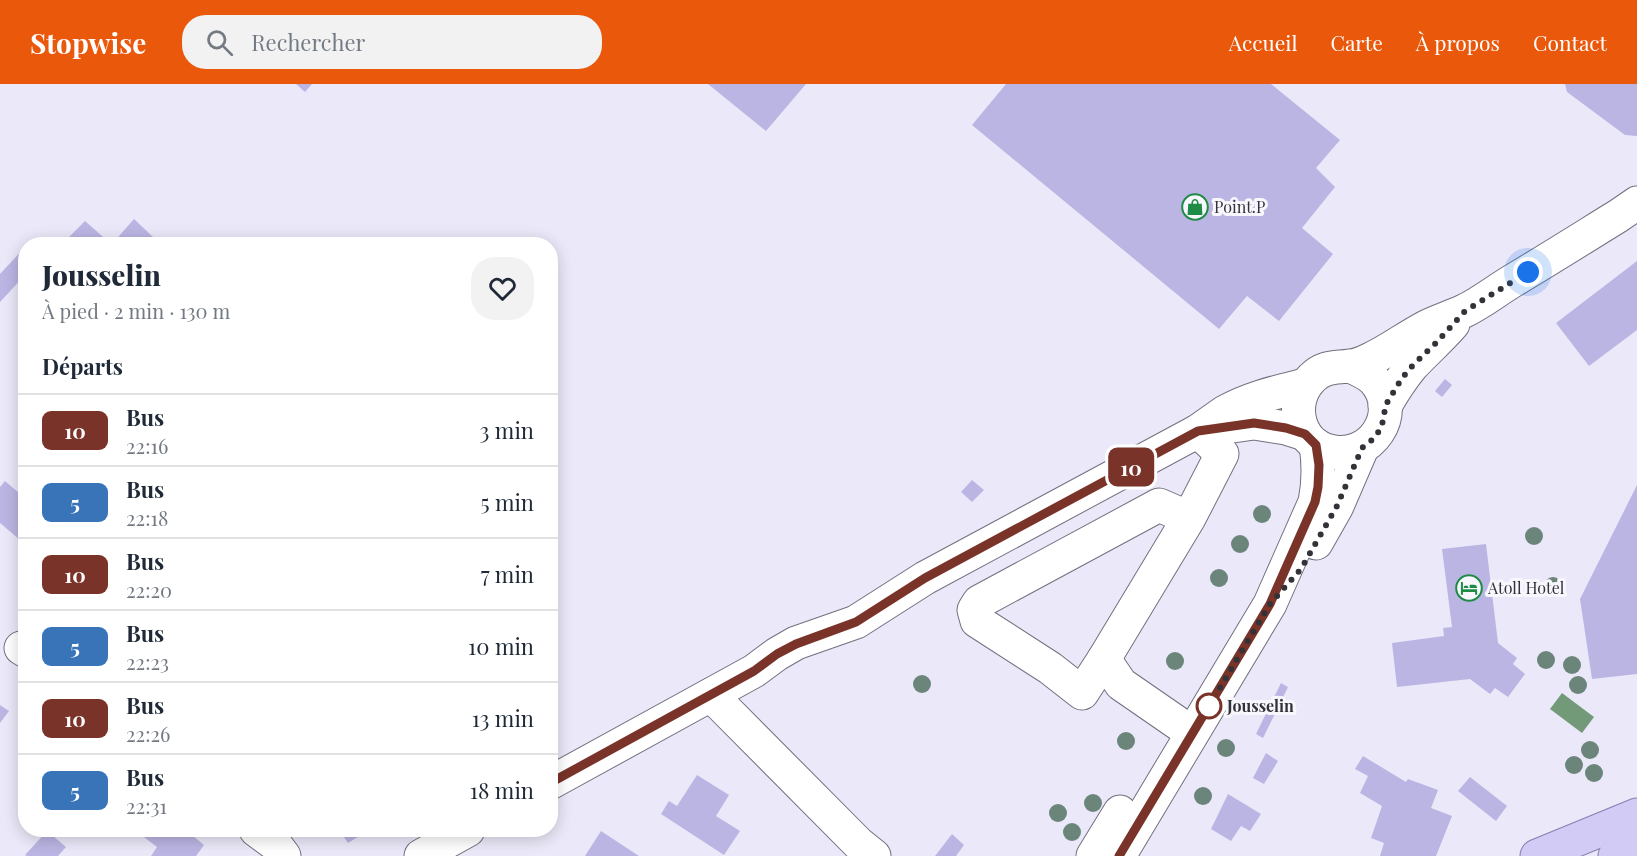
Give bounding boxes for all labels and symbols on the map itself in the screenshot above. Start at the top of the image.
shop icon: Point.P [1180,192,1210,222]
place label: Point.P [1214,196,1265,217]
your location [1513,257,1543,287]
line badge: 10 [1104,448,1158,487]
hotel icon: Atoll Hotel [1454,573,1484,603]
place label: Atoll Hotel [1487,577,1565,598]
marker: Jousselin [1196,693,1222,719]
place label: Jousselin [1226,695,1294,716]

